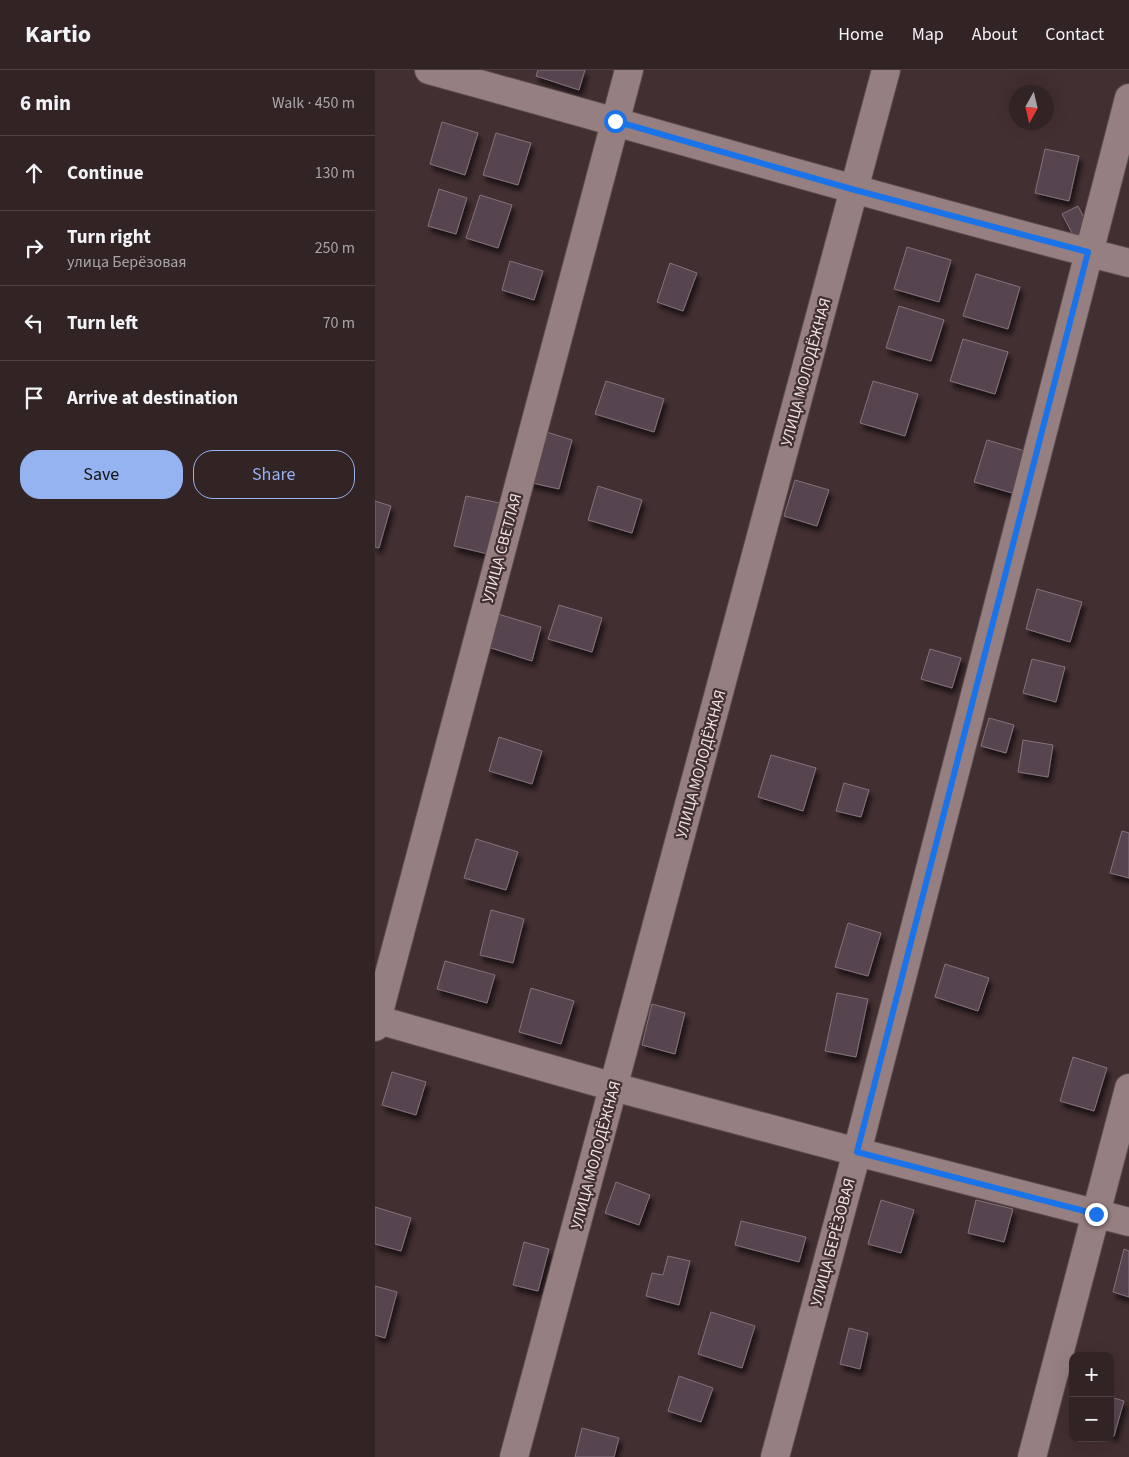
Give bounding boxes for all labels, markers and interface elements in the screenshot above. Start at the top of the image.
text: Kartio [25,17,91,52]
text: Home [838,22,884,47]
text: Map [912,22,944,47]
text: About [972,22,1017,47]
text: Contact [1045,22,1104,47]
north arrow [1009,85,1054,130]
text: 6 min [20,88,71,118]
text: Walk · 450 m [272,92,355,114]
route start [604,110,627,133]
icon: ahead [20,159,48,187]
text: Continue [67,160,144,187]
text: 130 m [315,162,355,184]
text: Turn right [67,224,151,251]
icon: right [20,234,48,262]
text: 250 m [315,237,355,259]
text: улица Берёзовая [67,251,187,273]
street label: УЛИЦА МОЛОДЁЖНАЯ [776,295,836,449]
icon: left [20,309,48,337]
text: Turn left [67,310,138,337]
text: 70 m [323,312,355,334]
icon: arrive [20,384,48,412]
text: Arrive at destination [67,385,238,412]
button: Save [20,450,183,499]
button: Share [193,450,355,499]
street label: УЛИЦА СВЕТЛАЯ [477,491,527,605]
street label: УЛИЦА МОЛОДЁЖНАЯ [671,687,731,841]
street label: УЛИЦА МОЛОДЁЖНАЯ [566,1078,626,1232]
street label: УЛИЦА БЕРЁЗОВАЯ [805,1176,861,1308]
route end [1085,1203,1108,1226]
map controls [1069,1352,1114,1442]
button: + [1069,1352,1114,1397]
button: − [1069,1397,1114,1442]

